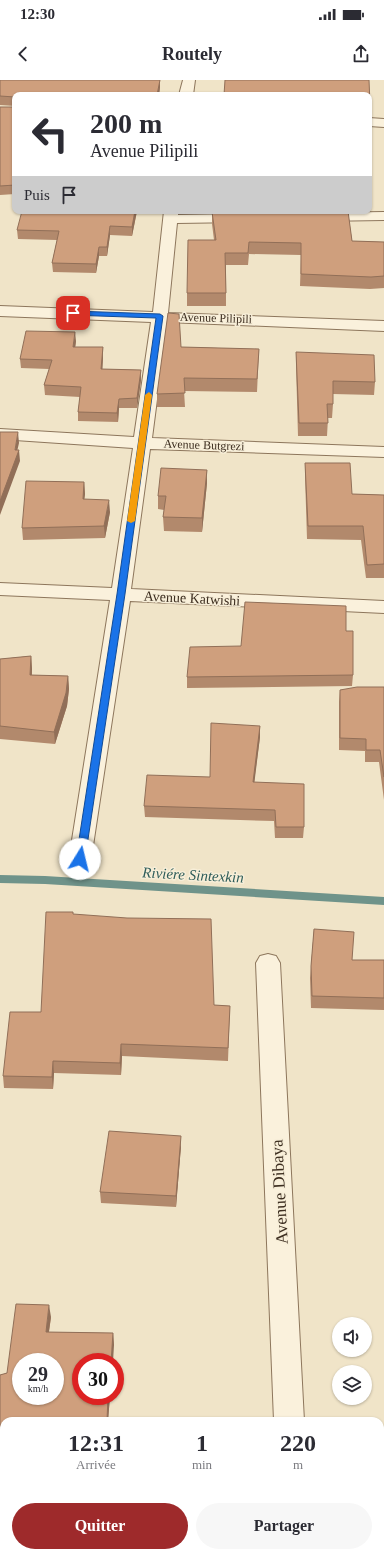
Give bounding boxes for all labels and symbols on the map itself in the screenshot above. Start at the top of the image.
pin [56,296,90,330]
street label: Avenue Pilipili [180,310,253,326]
street label: Avenue Butgrezi [163,437,245,453]
street label: Avenue Katwishi [143,588,241,609]
position arrow [59,838,101,880]
water label: Riviére Sintexkin [141,864,244,886]
street label: Avenue Dibaya [267,1139,292,1245]
speed limit sign: 30 [72,1353,124,1405]

